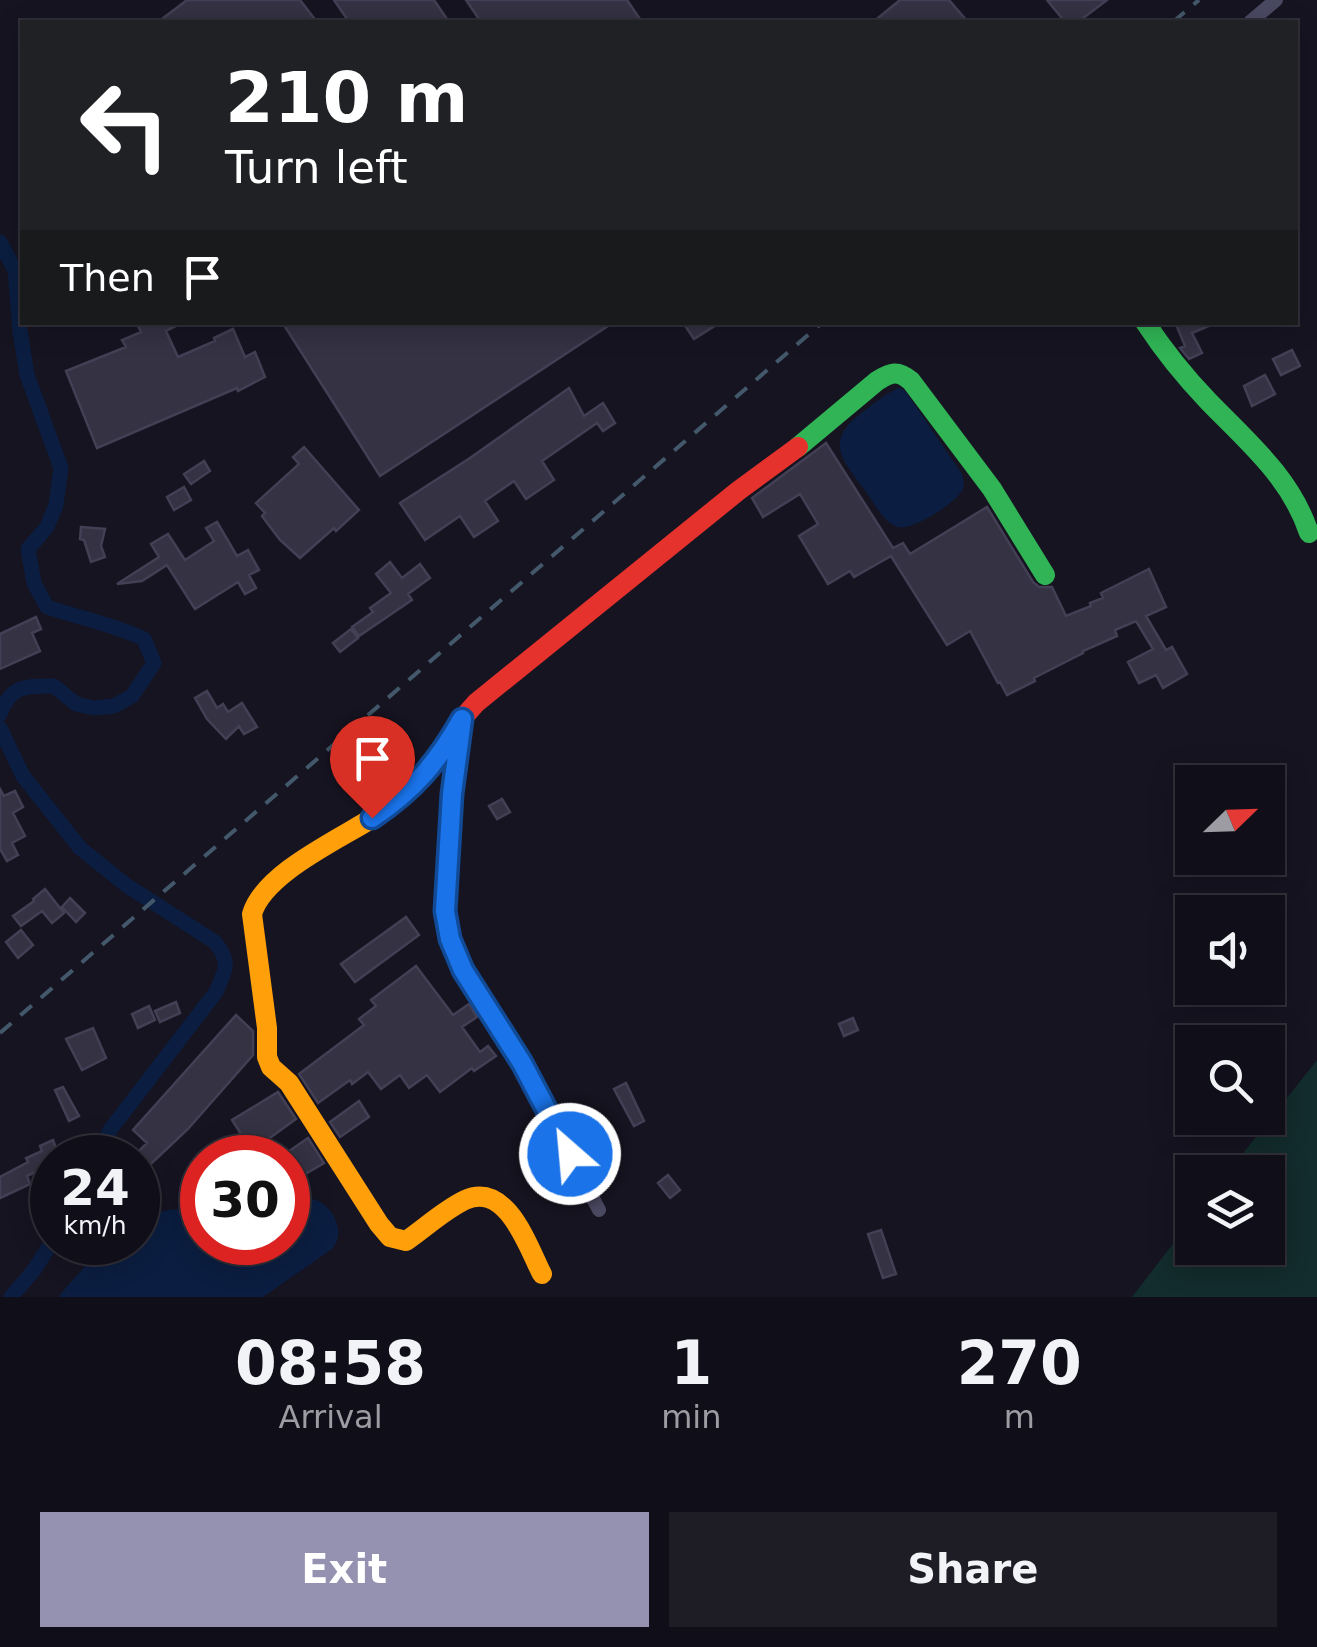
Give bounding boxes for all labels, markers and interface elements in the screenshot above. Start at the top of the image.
text: 210 m [225,57,468,139]
icon: left [60,60,190,190]
text: Turn left [225,141,408,194]
icon: arrive [175,250,230,305]
text: Then [60,256,155,300]
pin [330,716,415,819]
icon: arrive [345,731,400,786]
north arrow [1175,765,1285,875]
map controls [1175,765,1285,1265]
button: sound [1175,895,1285,1005]
button: search [1175,1025,1285,1135]
position arrow [518,1102,622,1206]
speed limit sign: 30 [180,1135,310,1265]
button: layers [1175,1155,1285,1265]
text: 24 [60,1159,130,1217]
text: km/h [63,1211,127,1240]
text: 08:58 [235,1328,426,1398]
text: 1 [670,1328,712,1398]
text: 270 [957,1328,1082,1398]
text: Arrival [279,1398,383,1436]
text: min [661,1398,722,1436]
text: m [1004,1398,1035,1436]
button: Exit [40,1512,649,1627]
button: Share [669,1512,1277,1627]

